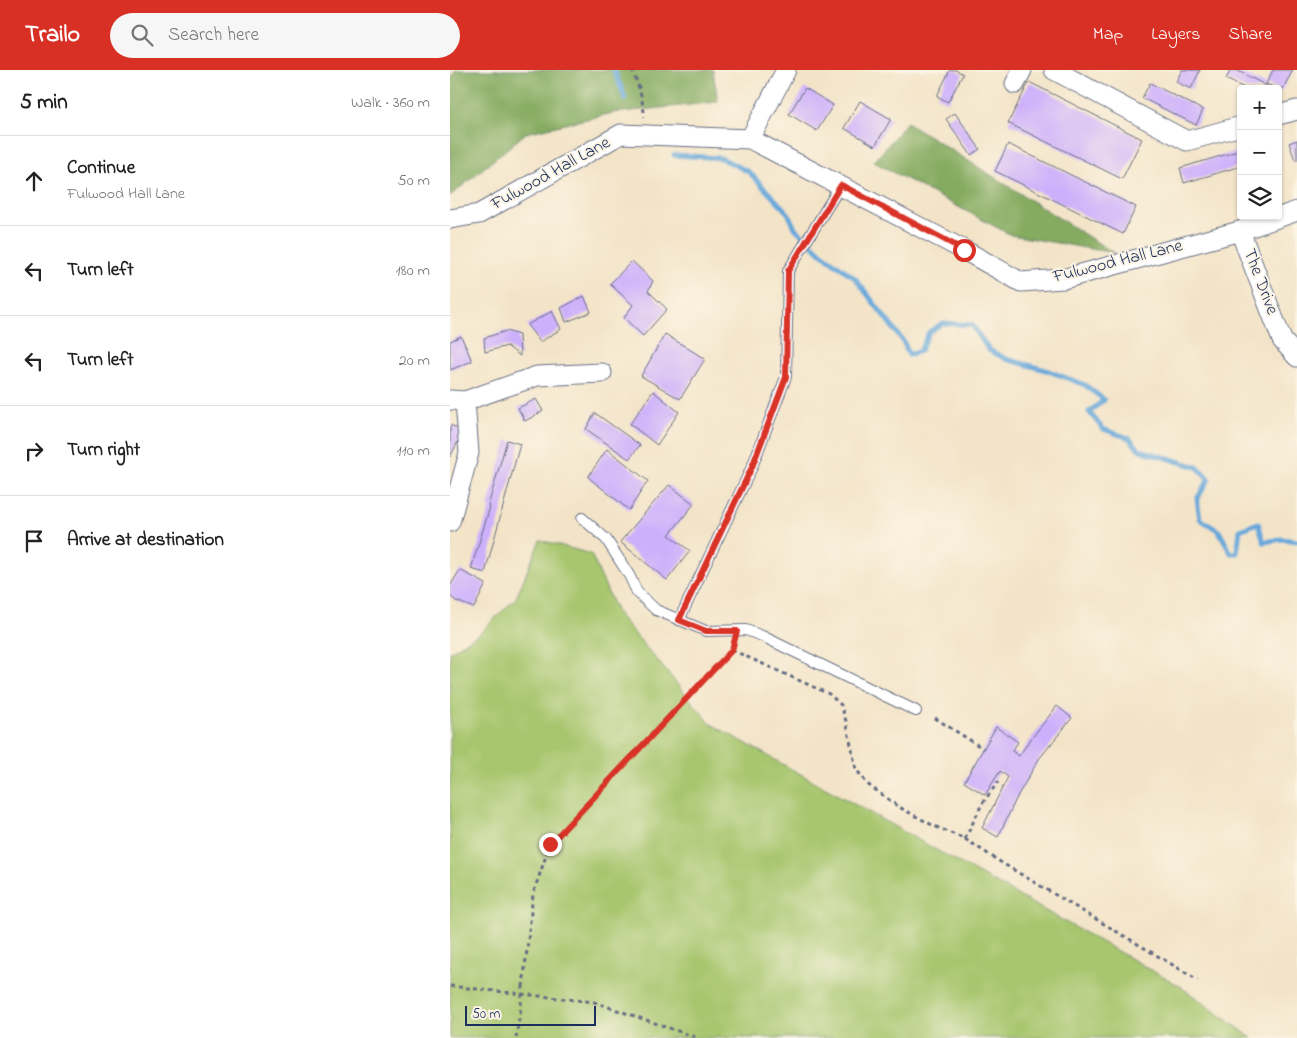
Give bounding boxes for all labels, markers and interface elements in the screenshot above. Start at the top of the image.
search box [110,13,460,58]
text: Trailo [25,18,80,53]
icon: search [128,21,156,49]
text: Search here [168,22,259,49]
text: Map [1093,22,1123,48]
text: Layers [1151,22,1201,48]
text: Share [1229,22,1272,48]
map controls [1237,85,1282,220]
button: + [1237,85,1282,130]
text: 5 min [20,88,68,118]
text: Walk · 360 m [351,91,430,115]
street label: Fulwood Hall Lane [486,130,616,218]
button: − [1237,130,1282,175]
text: Continue [67,155,135,182]
icon: ahead [20,167,48,195]
text: 50 m [398,169,430,193]
button: layers [1237,175,1282,220]
text: Fulwood Hall Lane [67,182,185,206]
street label: Fulwood Hall Lane [1050,233,1186,291]
route start [953,239,976,262]
street label: The Drive [1235,245,1285,320]
icon: left [20,257,48,285]
text: Turn left [67,257,134,284]
text: 180 m [396,259,430,283]
icon: left [20,347,48,375]
text: Turn left [67,347,134,374]
text: 20 m [399,349,430,373]
icon: right [20,437,48,465]
text: Turn right [67,437,140,464]
text: 110 m [396,439,430,463]
icon: arrive [20,527,48,555]
text: Arrive at destination [67,527,224,554]
route end [539,833,562,856]
scale bar [465,1003,596,1026]
text: 50 m [472,1004,500,1025]

